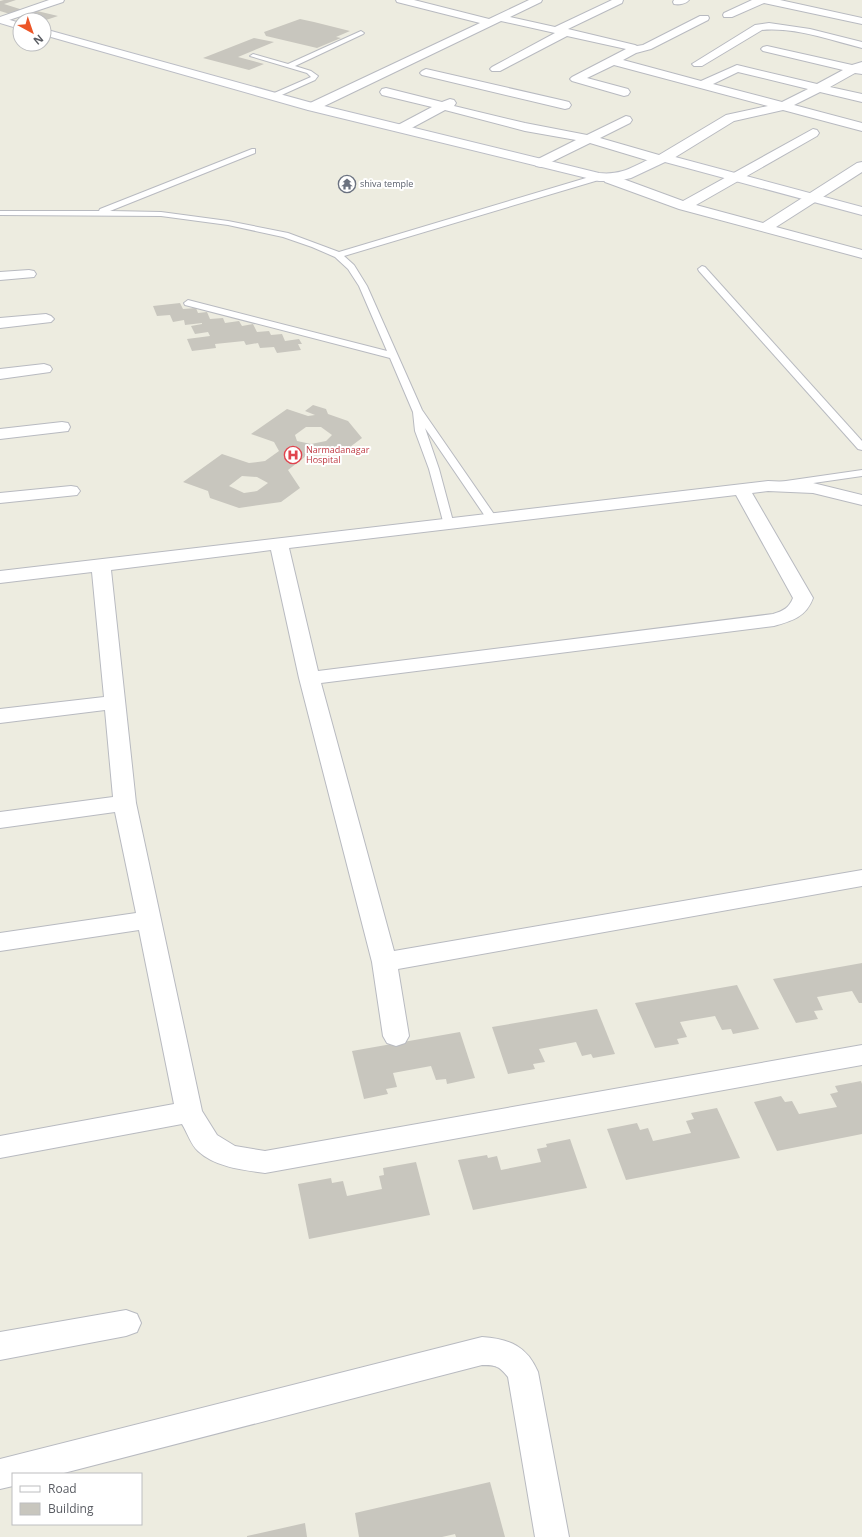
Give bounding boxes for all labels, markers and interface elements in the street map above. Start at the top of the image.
north arrow [12,12,52,52]
text: N [30,31,47,49]
temple icon: shiva temple [337,174,357,194]
place label: shiva temple [360,177,413,190]
place label: Narmadanagar Hospital [306,443,370,466]
hospital icon: Narmadanagar Hospital [283,445,303,465]
legend [12,1473,142,1525]
text: Road [48,1480,77,1497]
text: Building [48,1500,94,1517]

